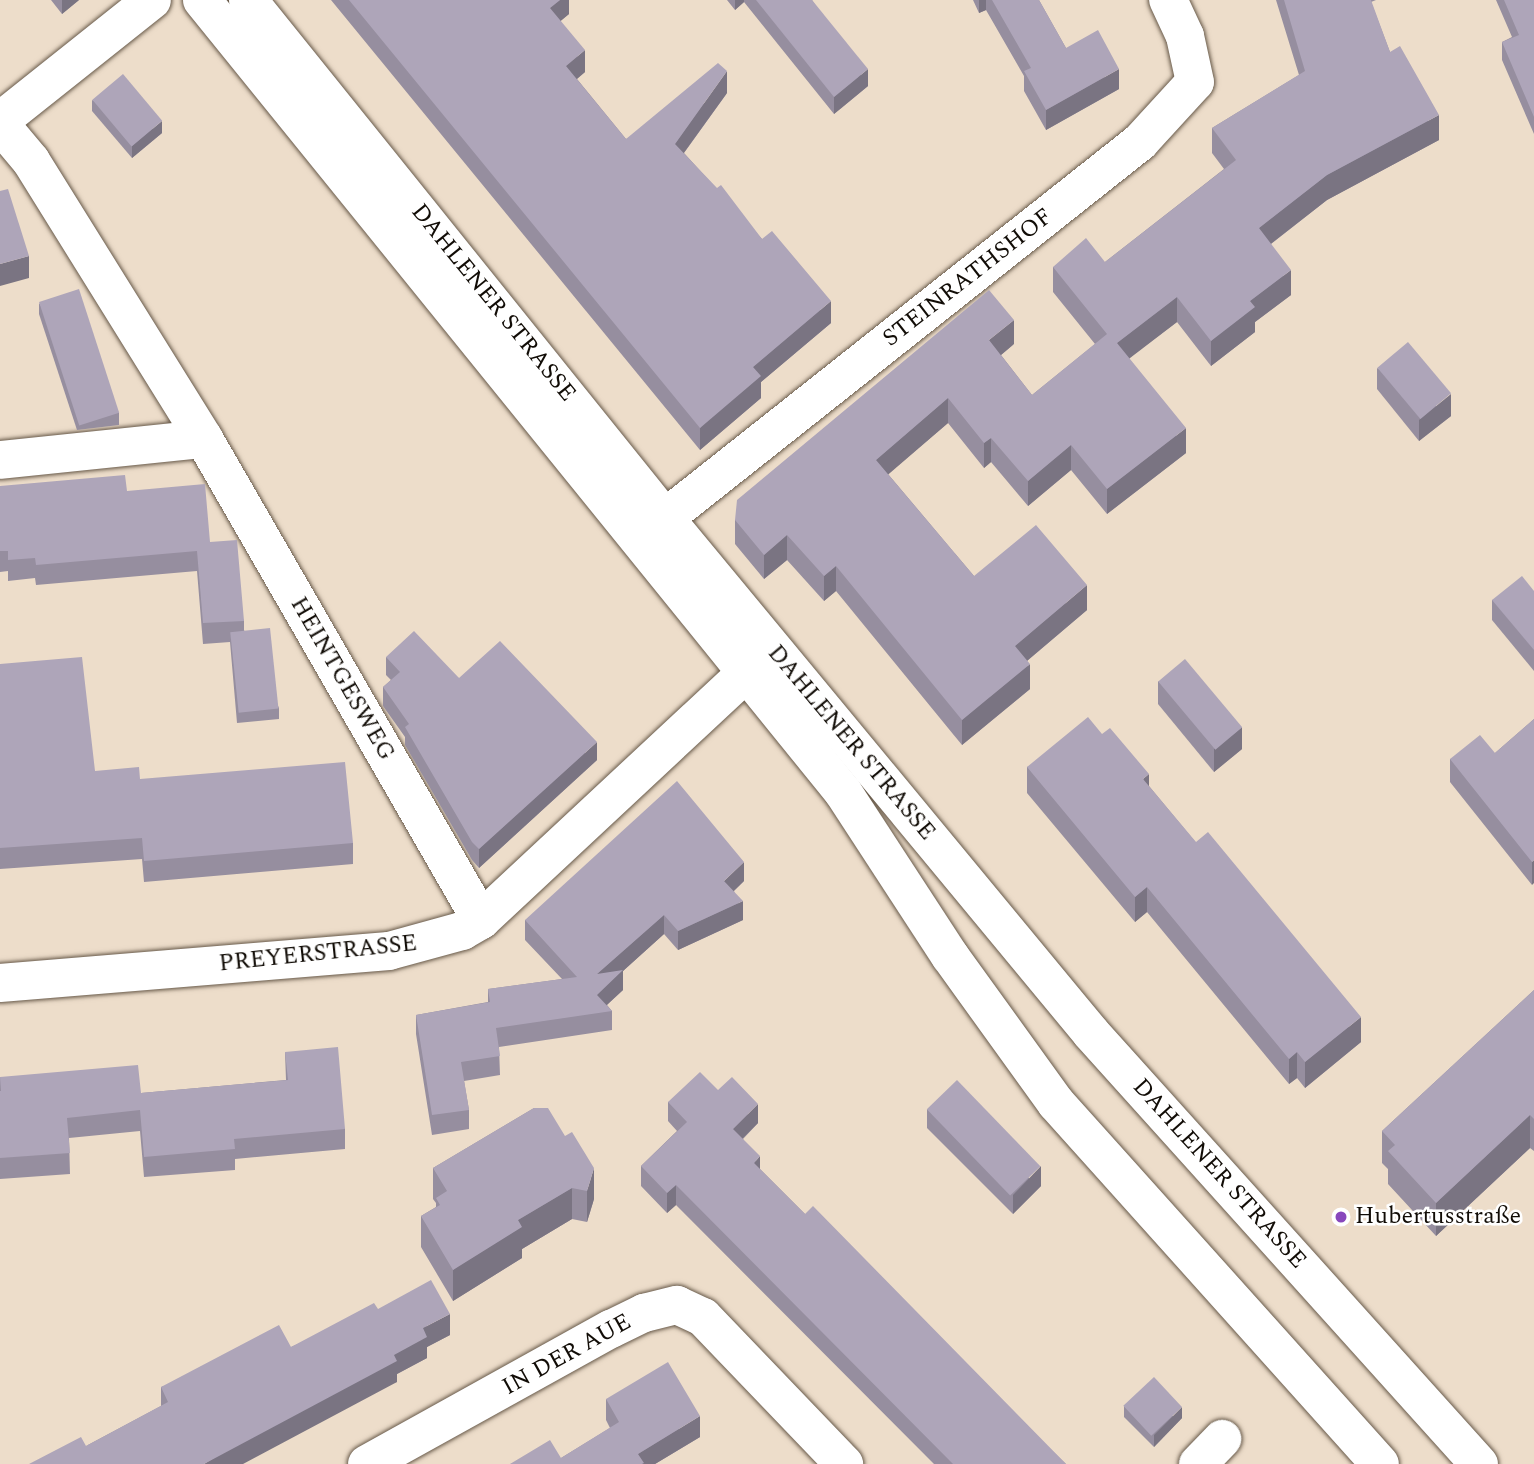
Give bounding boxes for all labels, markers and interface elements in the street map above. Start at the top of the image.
street label: DAHLENER STRASSE [404,198,582,408]
street label: STEINRATHSHOF [877,203,1059,353]
street label: HEINTGESWEG [283,592,401,766]
street label: DAHLENER STRASSE [761,639,941,847]
street label: PREYERSTRASSE [217,929,419,979]
street label: DAHLENER STRASSE [1126,1073,1312,1275]
place label: Hubertusstraße [1355,1203,1521,1231]
marker: Hubertusstraße [1333,1209,1349,1225]
street label: IN DER AUE [498,1308,636,1402]

